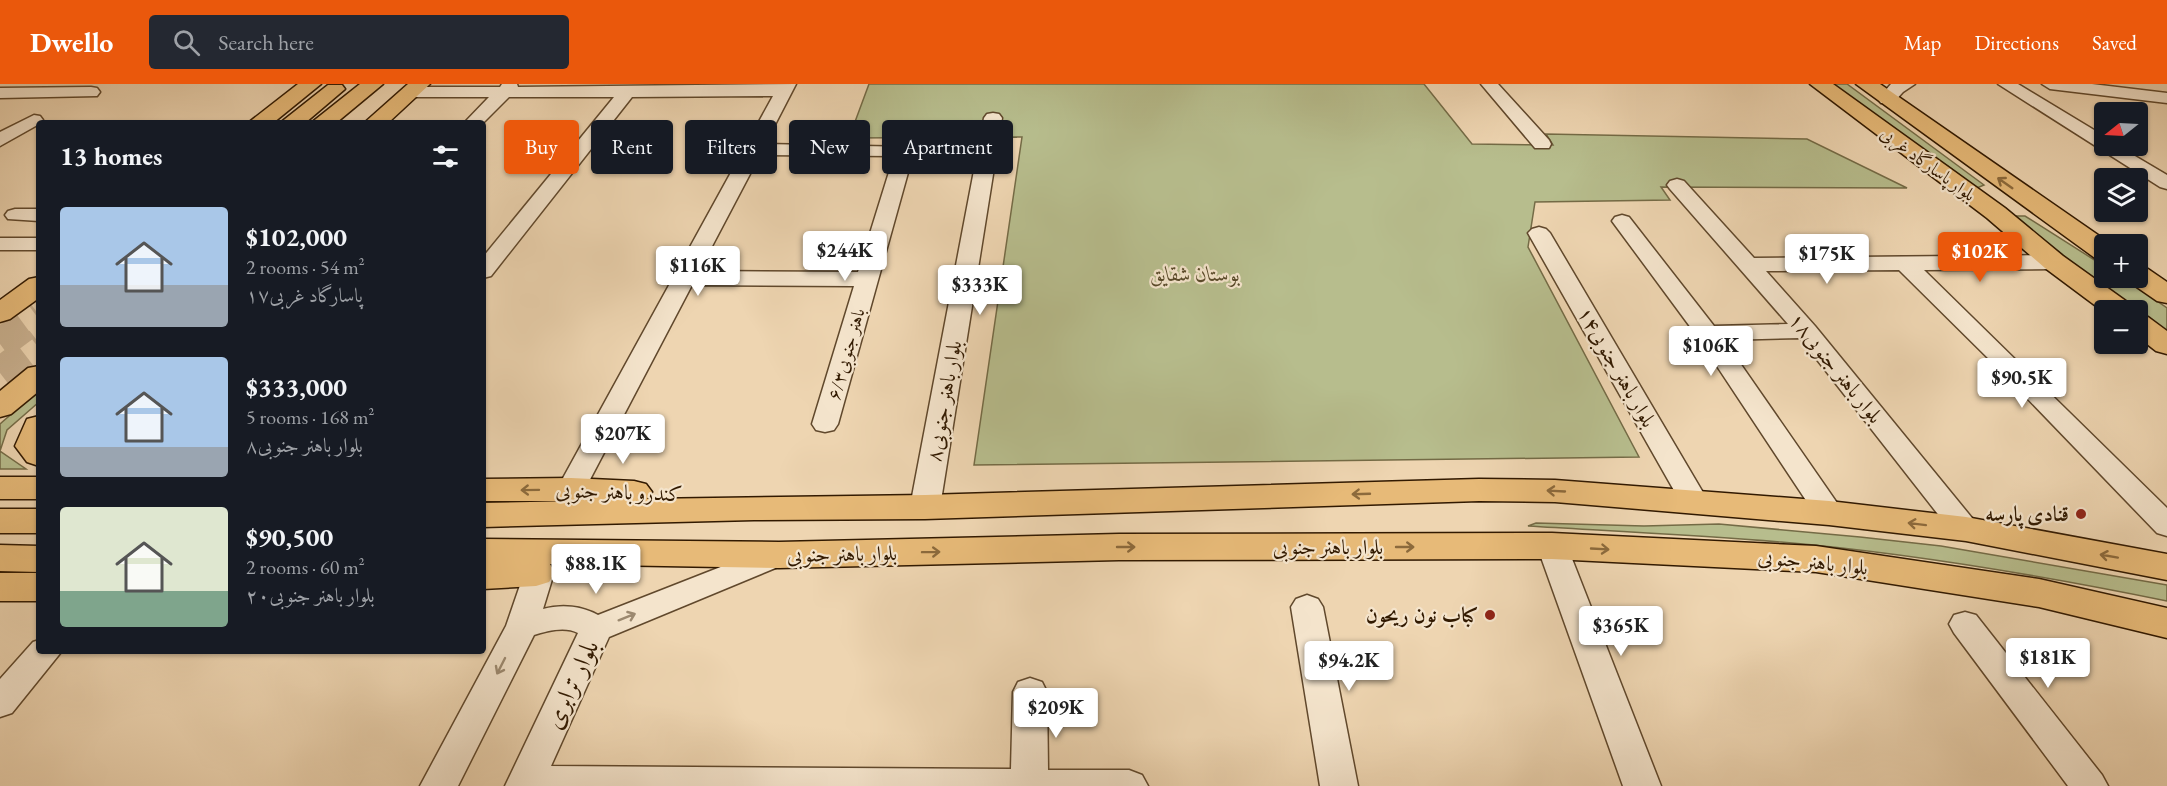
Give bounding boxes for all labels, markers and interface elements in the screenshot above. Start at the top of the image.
search box [149,15,569,69]
text: Dwello [30,24,113,60]
icon: search [170,26,203,59]
text: Search here [218,28,314,57]
text: Map [1904,29,1941,56]
text: Directions [1974,29,2059,56]
text: Saved [2092,29,2137,56]
north arrow [2094,102,2148,156]
map controls [2094,102,2148,354]
chip: Buy [504,120,579,174]
chip: Rent [591,120,673,174]
chip: Filters [685,120,777,174]
chip: New [789,120,870,174]
chip: Apartment [882,120,1013,174]
street label: بلوار پاسارگاد غربی [1875,121,1981,208]
text: 13 homes [60,139,162,173]
icon: filters [429,140,462,173]
button: layers [2094,168,2148,222]
one-way arrow [1997,177,2013,189]
text: $102,000 [246,220,347,254]
icon: home [108,231,180,303]
pin: $244K [803,231,887,282]
pin: $102K [1938,232,2022,283]
pin: $175K [1785,234,1869,285]
button: + [2094,234,2148,288]
text: $244K [817,237,873,263]
text: $102K [1952,238,2008,264]
text: $175K [1799,240,1855,266]
pin: $116K [656,246,740,297]
text: $116K [670,252,726,278]
text: 2 rooms · 54 m² [246,254,365,280]
park label: بوستان شقایق [1150,260,1240,287]
pin: $333K [938,265,1022,316]
text: $333K [952,271,1008,297]
text: پاسارگاد غربی۱۷ [246,282,363,308]
button: − [2094,300,2148,354]
street label: بلوار باهنر جنوبی۱۴ [1570,302,1663,433]
street label: ۶/۳باهنر جنوبی [821,305,872,403]
street label: ۱۸بلوار باهنر جنوبی [1782,307,1889,430]
pin: $106K [1669,326,1753,377]
text: $106K [1683,332,1739,358]
street label: ۸بلوار باهنر جنوبی [920,338,969,464]
pin: $90.5K [1973,358,2071,409]
text: $90.5K [1991,364,2053,390]
text: $333,000 [246,370,347,404]
icon: home [108,381,180,453]
text: 5 rooms · 168 m² [246,404,374,430]
pin: $207K [581,414,665,465]
text: $207K [595,420,651,446]
text: ۸بلوار باهنر جنوبی [246,432,363,458]
street label: کندرو باهنر جنوبی [555,476,683,509]
one-way arrow [520,484,540,496]
one-way arrow [1546,486,1566,497]
one-way arrow [1351,488,1371,499]
place label: قنادی پارسه [1985,500,2069,529]
marker: قنادی پارسه [2074,507,2088,521]
one-way arrow [1908,518,1928,529]
text: $90,500 [246,520,333,554]
icon: home [108,531,180,603]
street label: بلوار باهنر جنوبی [1273,533,1383,562]
street label: بلوار باهنر جنوبی [787,539,897,570]
one-way arrow [1115,541,1135,553]
one-way arrow [1394,541,1414,552]
street label: بلوار باهنر جنوبی [1757,542,1869,583]
one-way arrow [1589,543,1609,554]
pin: $88.1K [547,544,645,595]
one-way arrow [920,546,940,557]
text: $88.1K [565,550,627,576]
one-way arrow [2100,550,2120,561]
text: 2 rooms · 60 m² [246,554,365,580]
text: بلوار باهنر جنوبی۲۰ [246,582,375,608]
place label: کباب نون ریحون [1366,601,1478,628]
pin: $365K [1579,606,1663,657]
marker: کباب نون ریحون [1483,608,1497,622]
one-way arrow [617,611,635,622]
text: $365K [1593,612,1649,638]
street label: بلوار ترابری [536,634,606,734]
pin: $181K [2006,638,2090,689]
pin: $94.2K [1300,641,1398,692]
text: $181K [2020,644,2076,670]
text: $94.2K [1318,647,1380,673]
one-way arrow [495,657,506,675]
pin: $209K [1014,688,1098,739]
text: $209K [1028,694,1084,720]

